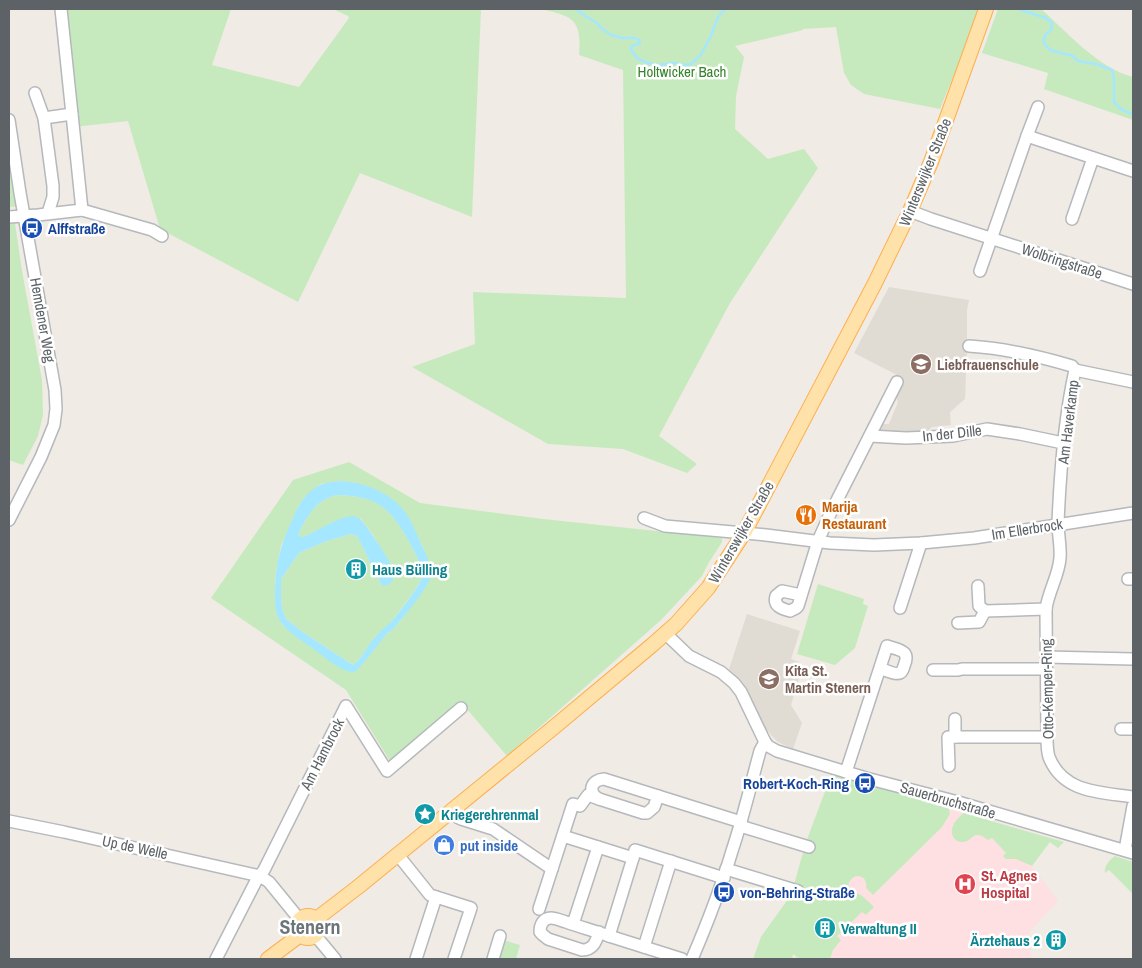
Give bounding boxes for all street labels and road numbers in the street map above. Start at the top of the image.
street label: Winterswijker Straße [894,115,956,229]
street label: Wolbringstraße [1019,238,1105,284]
street label: Hemdener Weg [25,276,61,364]
street label: Am Haverkamp [1052,379,1084,466]
street label: In der Dille [921,419,983,447]
street label: Winterswijker Straße [703,477,779,587]
street label: Im Ellerbrock [990,513,1065,545]
street label: Otto-Kemper-Ring [1036,638,1058,739]
street label: Am Hambrock [295,714,349,794]
street label: Sauerbruchstraße [898,776,998,824]
street label: Up de Welle [100,830,170,864]

